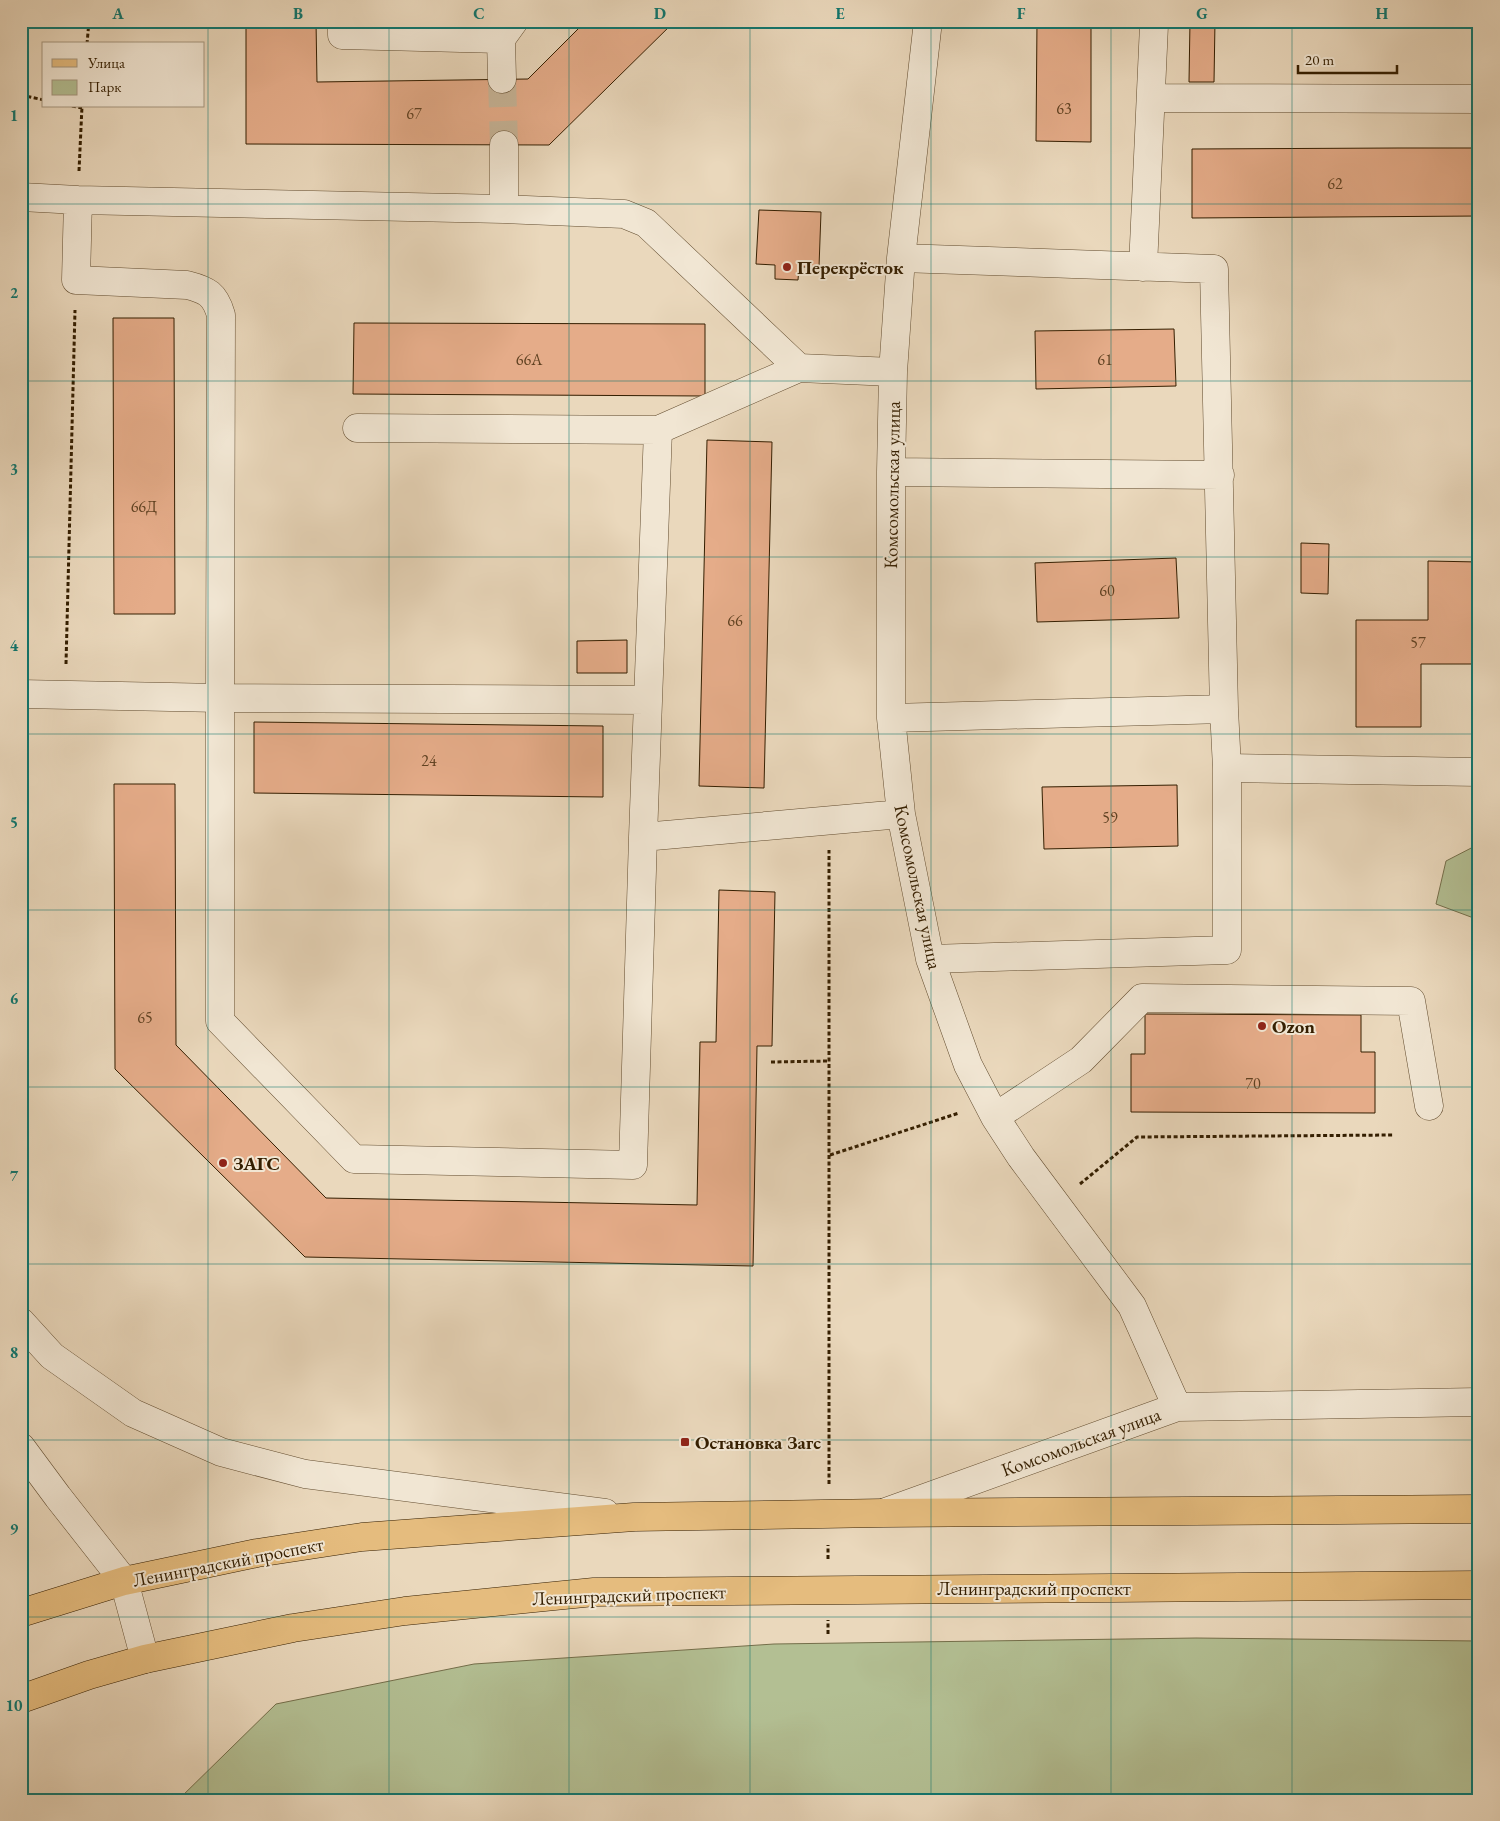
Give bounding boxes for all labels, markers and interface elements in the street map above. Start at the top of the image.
text: A [111,3,124,24]
text: B [293,3,303,24]
text: C [473,3,485,24]
text: D [654,3,666,24]
text: E [835,3,845,24]
text: F [1017,3,1026,24]
text: G [1196,3,1208,24]
text: H [1376,3,1389,24]
legend [42,42,205,108]
scale bar [1298,42,1396,74]
text: 20 m [1305,50,1334,69]
text: Улица [87,53,125,72]
text: Парк [88,77,121,96]
house number: 63 [1056,98,1072,119]
house number: 67 [406,103,422,124]
text: 1 [10,105,18,126]
house number: 62 [1327,173,1343,194]
place label: Перекрёсток [797,255,904,280]
marker: Перекрёсток [781,261,793,273]
text: 2 [10,282,19,303]
house number: 66А [516,349,543,370]
house number: 61 [1097,349,1113,370]
street label: Комсомольская улица [878,400,906,569]
text: 3 [10,459,18,480]
house number: 66Д [131,496,157,517]
house number: 60 [1099,580,1115,601]
house number: 66 [727,610,743,631]
house number: 57 [1410,632,1426,653]
text: 4 [10,635,19,656]
house number: 24 [421,750,437,771]
street label: Комсомольская улица [888,802,948,972]
house number: 59 [1102,807,1118,828]
text: 5 [10,812,18,833]
text: 6 [10,988,19,1009]
house number: 65 [137,1007,153,1028]
place label: Ozon [1272,1014,1315,1039]
marker: Ozon [1256,1020,1268,1032]
house number: 70 [1245,1073,1261,1094]
place label: ЗАГС [233,1151,280,1176]
marker: ЗАГС [217,1157,229,1169]
text: 7 [10,1165,19,1186]
text: 8 [10,1342,18,1363]
street label: Комсомольская улица [998,1401,1165,1482]
place label: Остановка Загс [695,1430,821,1455]
marker: Остановка Загс [679,1436,691,1448]
text: 9 [10,1518,19,1539]
street label: Ленинградский проспект [131,1531,326,1593]
street label: Ленинградский проспект [937,1576,1131,1601]
street label: Ленинградский проспект [532,1579,726,1611]
text: 10 [6,1695,23,1716]

